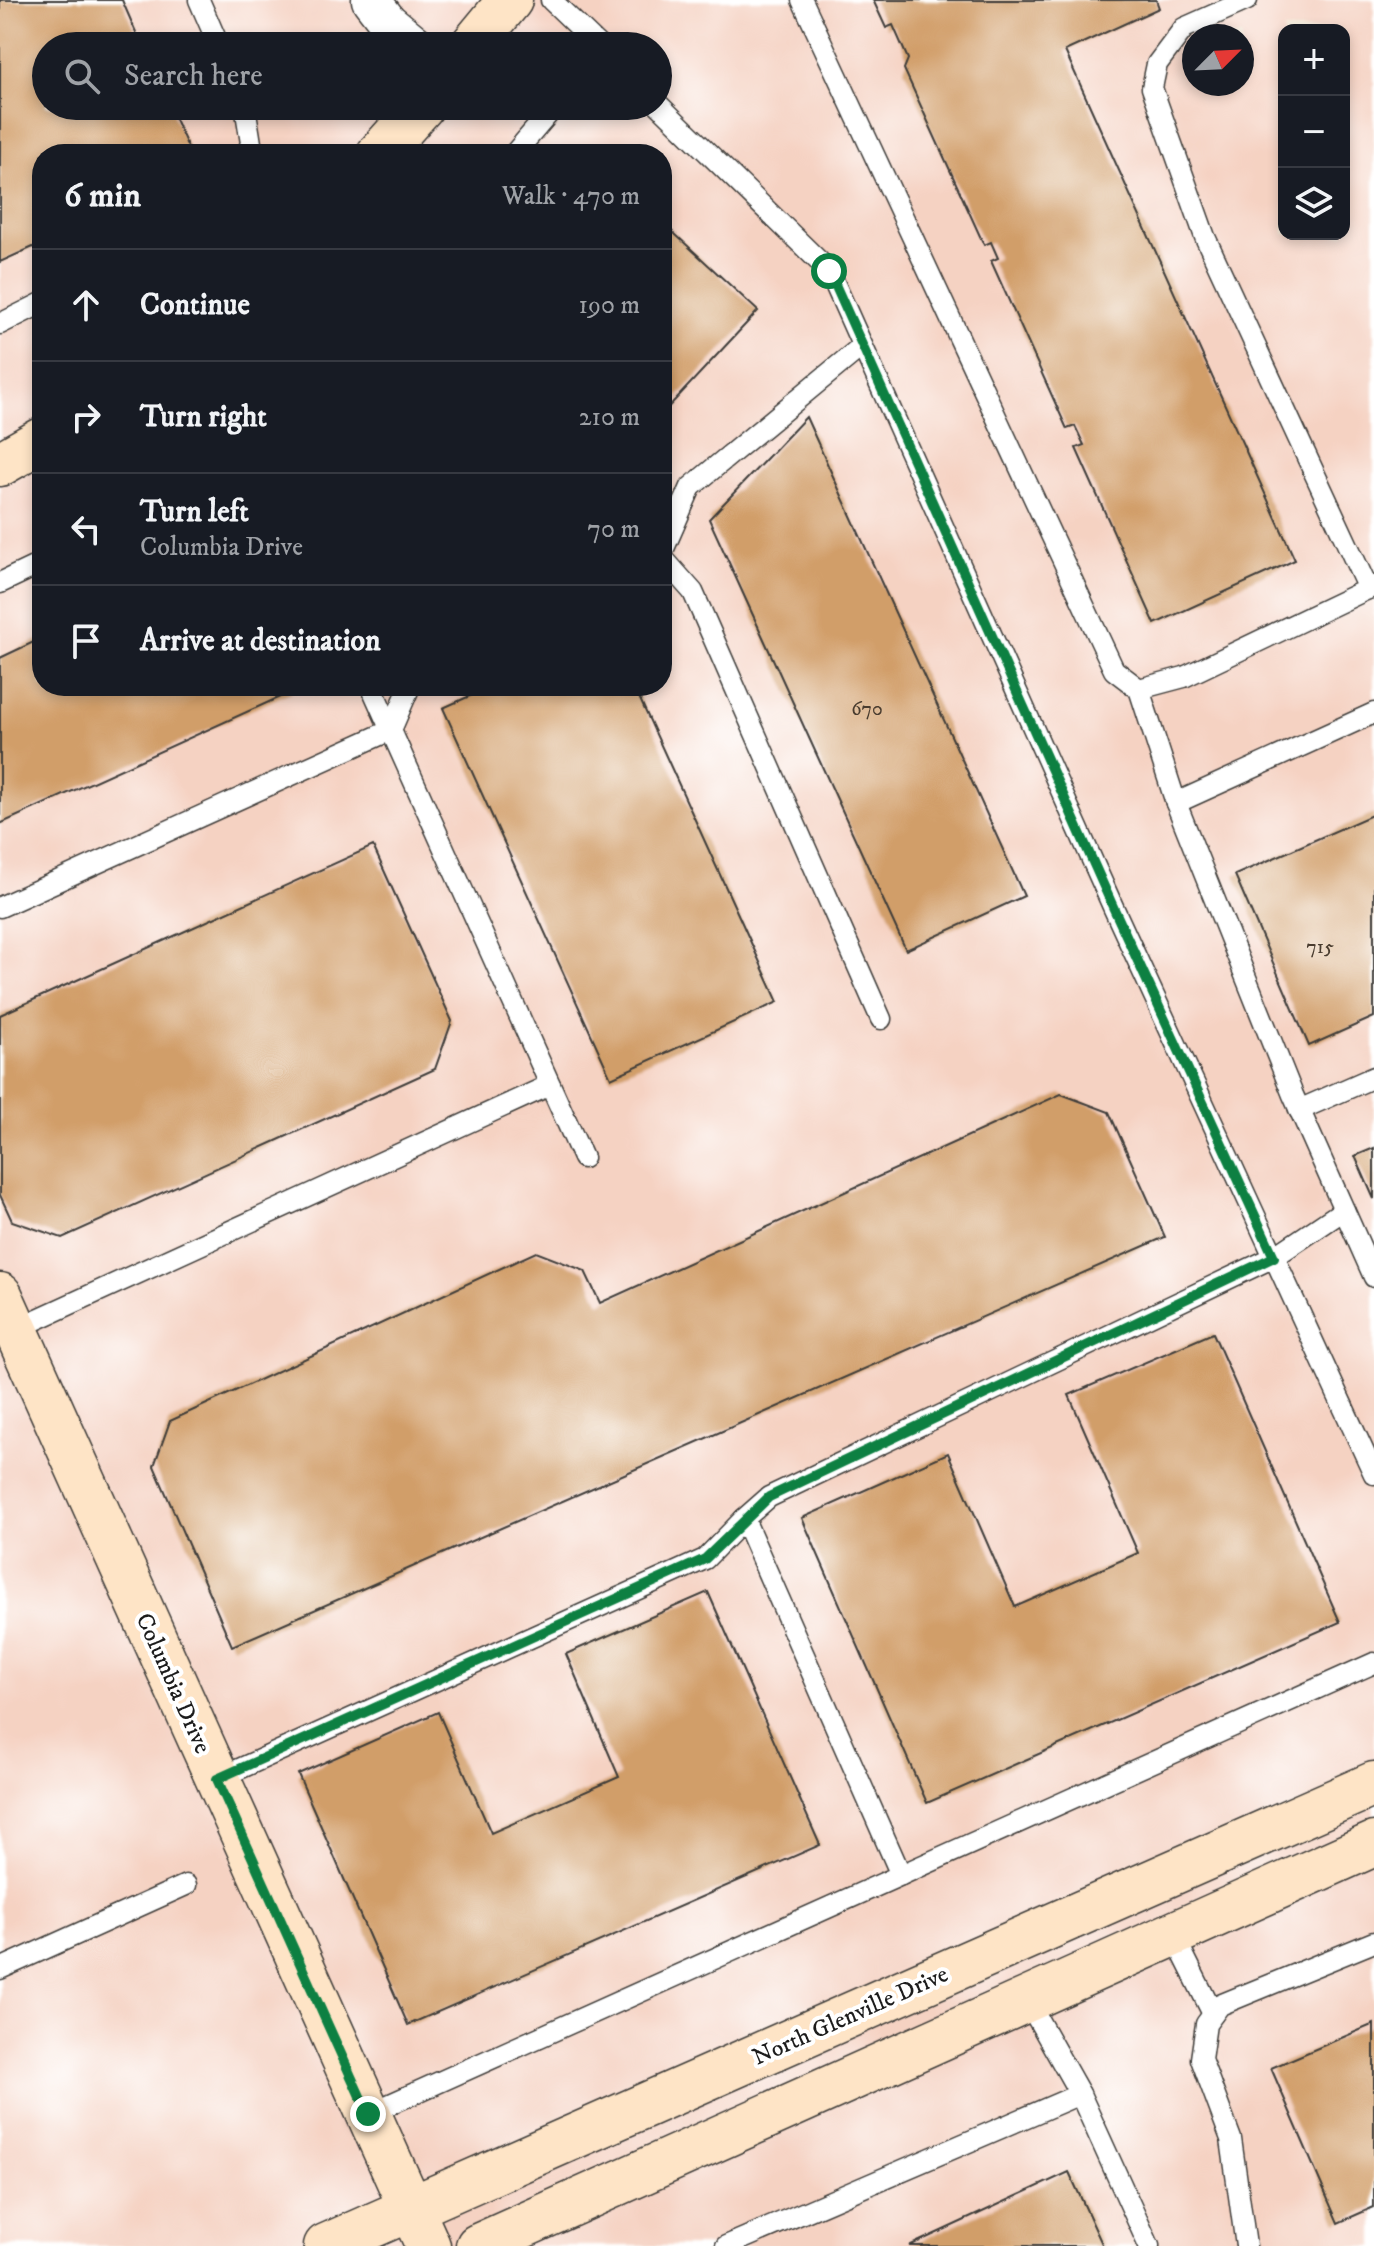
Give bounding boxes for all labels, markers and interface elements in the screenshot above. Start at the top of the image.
north arrow [1182,24,1254,96]
map controls [1278,24,1350,240]
button: + [1278,24,1350,96]
search box [32,32,672,120]
icon: search [60,54,104,98]
text: Search here [124,58,263,95]
button: − [1278,96,1350,168]
button: layers [1278,168,1350,240]
text: 6 min [64,175,141,217]
text: Walk · 470 m [502,180,640,213]
route start [811,253,847,289]
icon: ahead [64,283,108,327]
text: Continue [140,287,250,324]
text: 190 m [578,289,640,322]
icon: right [64,395,108,439]
text: Turn right [140,399,267,436]
text: 210 m [579,401,640,434]
text: Turn left [140,494,249,531]
icon: left [64,507,108,551]
text: 70 m [587,513,640,546]
text: Columbia Drive [140,531,303,564]
icon: arrive [64,619,108,663]
text: Arrive at destination [140,623,381,660]
house number: 670 [851,697,883,722]
house number: 715 [1306,935,1334,960]
street label: Columbia Drive [129,1609,217,1758]
street label: North Glenville Drive [748,1959,953,2073]
route end [350,2096,386,2132]

